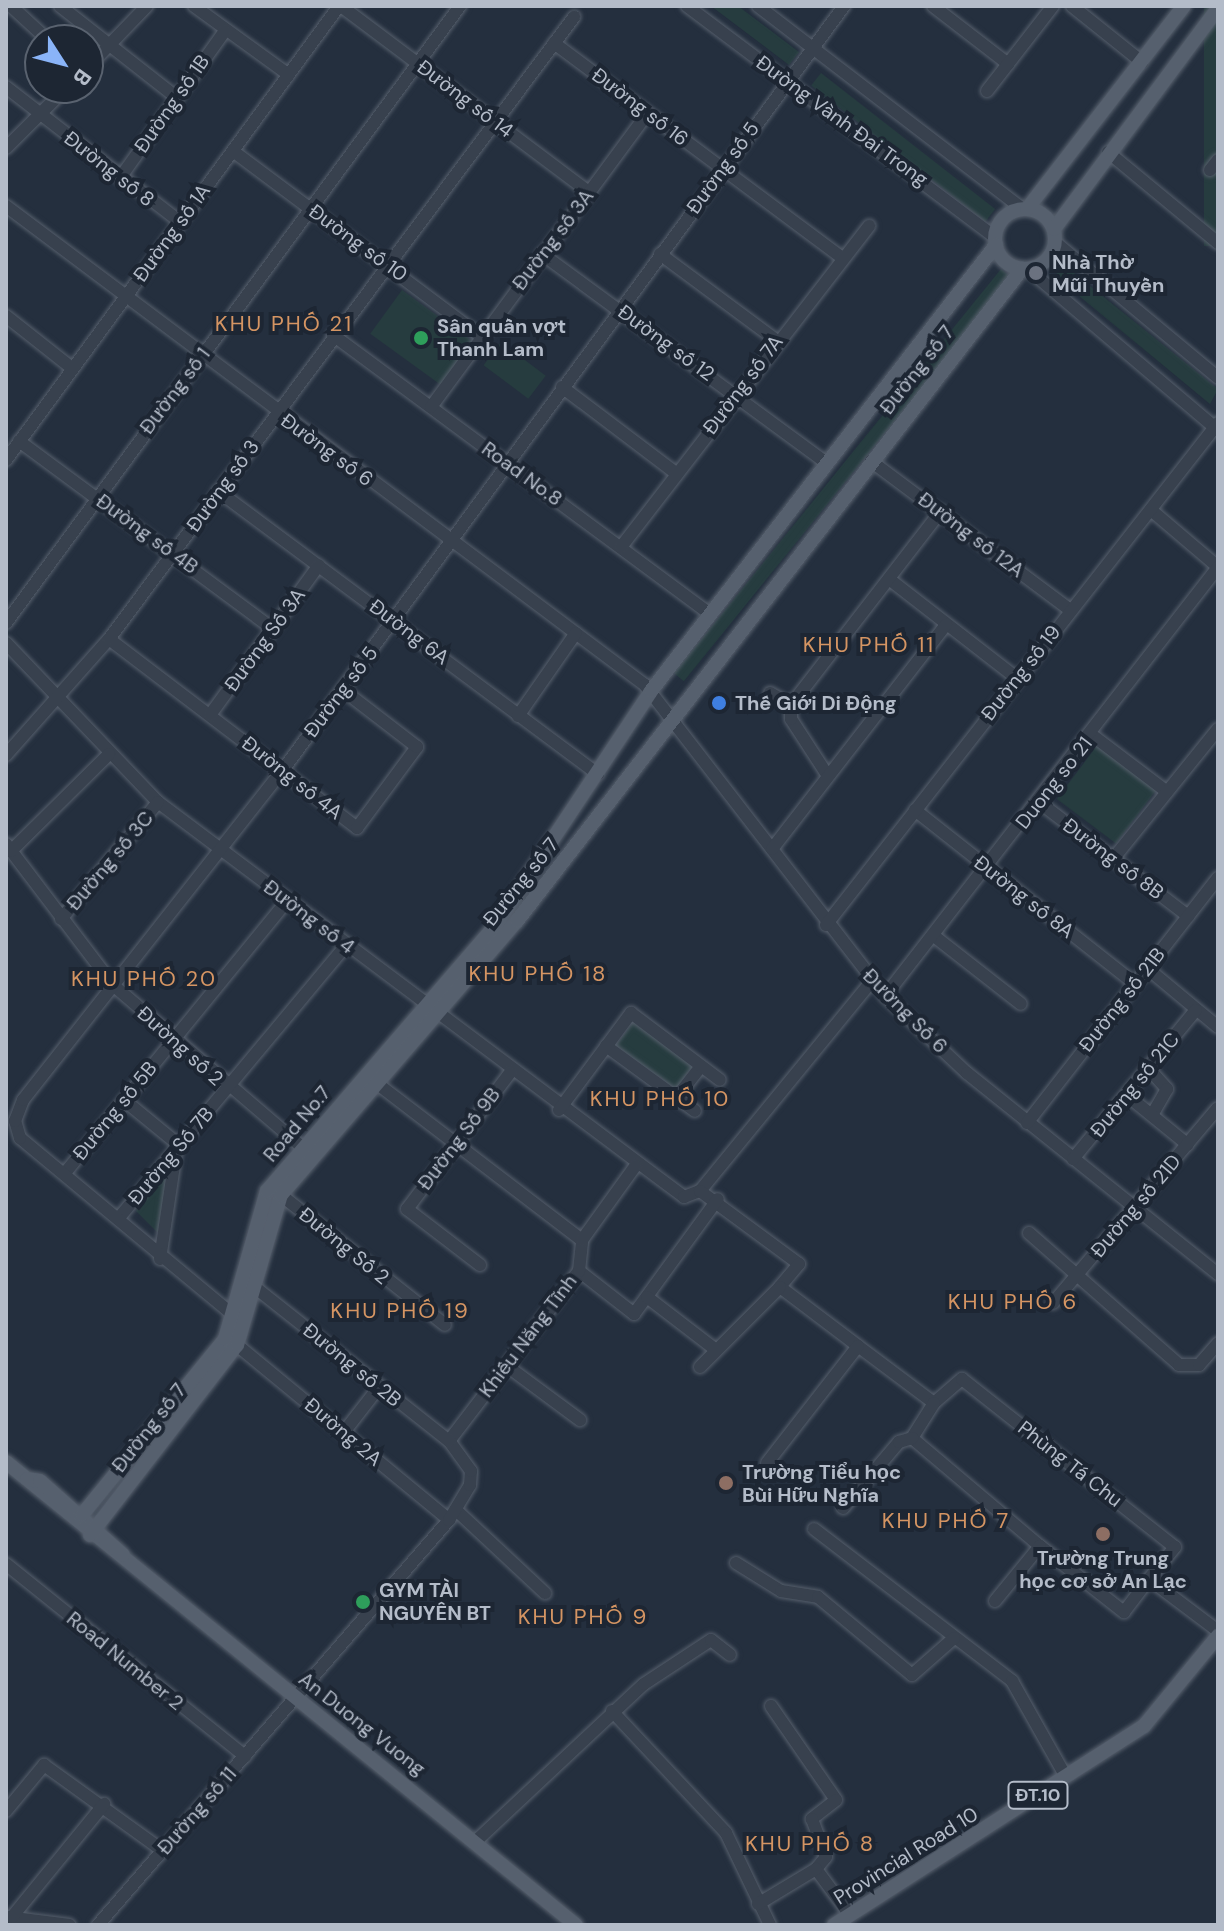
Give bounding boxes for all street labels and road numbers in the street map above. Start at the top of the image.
street label: Đường số 1B [129,50,215,158]
street label: Đường Vành Đai Trong [751,50,933,192]
street label: Đường số 14 [412,55,518,143]
street label: Đường số 16 [587,63,693,151]
street label: Đường số 5 [682,117,764,219]
street label: Đường số 8 [59,126,159,212]
street label: Đường số 1A [128,179,216,287]
street label: Đường số 3A [507,185,599,295]
street label: Đường số 10 [304,199,412,287]
street label: Đường số 12 [613,300,719,386]
street label: Đường số 7 [875,321,959,419]
street label: Đường số 7A [698,331,788,439]
street label: Đường số 1 [135,343,215,439]
street label: Đường số 6 [276,408,378,492]
street label: Đường số 3 [182,435,264,537]
street label: Road No.8 [477,437,567,511]
street label: Đường số 12A [913,487,1029,583]
street label: Đường số 4B [91,489,203,579]
street label: Đường Số 3A [220,584,310,696]
street label: Đường 6A [364,594,454,670]
street label: Đường số 19 [976,620,1066,726]
street label: Đường số 5 [299,642,383,742]
street label: Đường số 4A [237,731,347,825]
street label: Duong so 21 [1011,732,1097,834]
street label: Đường số 3C [62,807,158,915]
street label: Đường số 8B [1058,813,1168,905]
street label: Đường số 7 [478,833,564,931]
street label: Đường số 8A [969,850,1079,944]
street label: Đường số 4 [259,875,359,959]
street label: Đường số 21B [1074,943,1170,1057]
street label: Đường Số 6 [858,964,952,1058]
street label: Đường số 2 [132,1001,228,1091]
street label: Đường số 21C [1085,1028,1185,1142]
street label: Đường số 5B [68,1057,162,1165]
street label: Road No.7 [258,1081,336,1167]
street label: Đường Số 9B [413,1083,505,1195]
street label: Đường Số 7B [123,1102,219,1210]
street label: Đường số 21D [1086,1149,1186,1263]
street label: Đường Số 2 [294,1202,394,1290]
street label: Khiếu Năng Tĩnh [474,1270,582,1402]
street label: Đường số 2B [298,1318,406,1412]
street label: Đường số 7 [107,1379,191,1477]
street label: Đường 2A [299,1393,387,1471]
street label: Phùng Tá Chu [1013,1416,1127,1512]
street label: Road Number 2 [62,1607,188,1715]
street label: An Duong Vuong [294,1667,430,1781]
street label: Đường số 11 [152,1762,242,1860]
road number: ĐT.10 [1006,1781,1070,1809]
street label: Provincial Road 10 [829,1802,983,1910]

